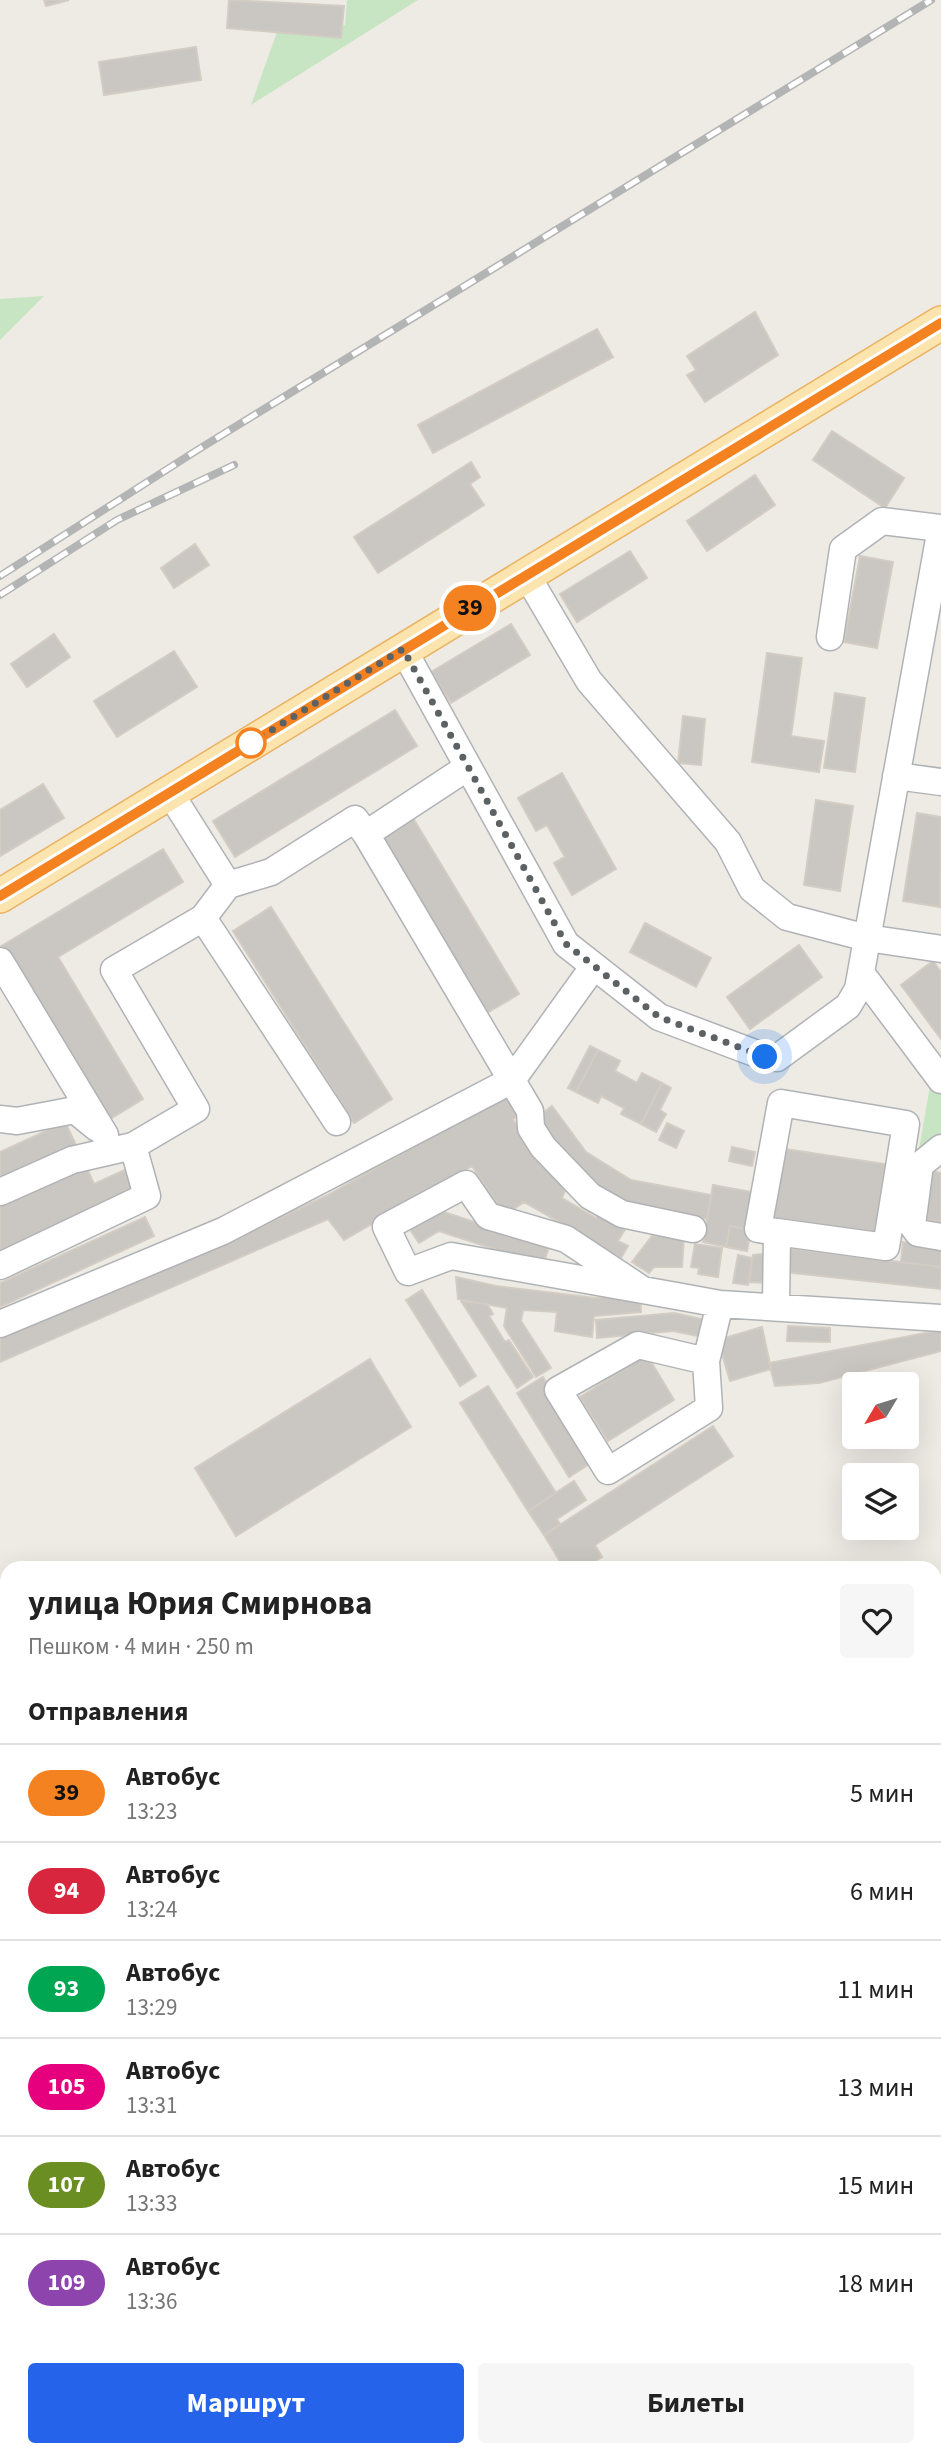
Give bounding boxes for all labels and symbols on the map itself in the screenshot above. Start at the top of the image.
line badge: 39 [438,585,502,631]
unlabelled marker [236,728,266,758]
your location [747,1039,782,1074]
north arrow [842,1372,919,1449]

